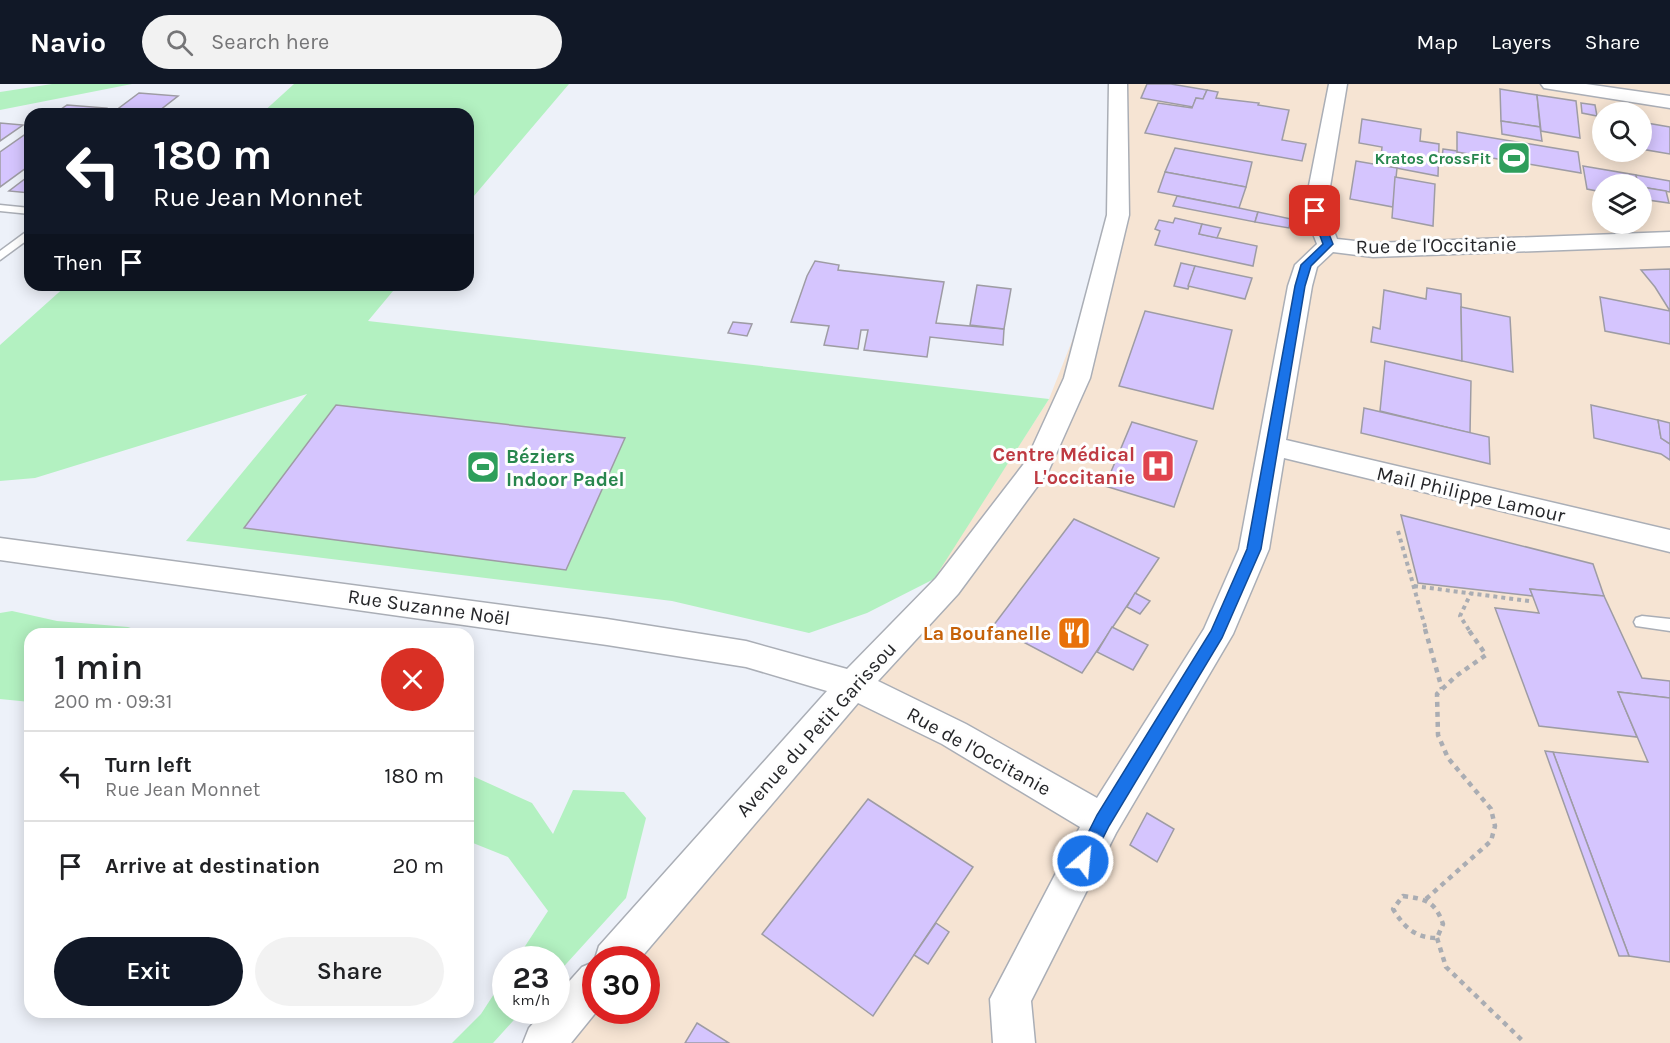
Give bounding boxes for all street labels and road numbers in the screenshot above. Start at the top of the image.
street label: Rue de l'Occitanie [1355,233,1517,258]
street label: Mail Philippe Lamour [1374,462,1568,528]
street label: Rue Suzanne Noël [346,585,512,630]
street label: Avenue du Petit Garissou [732,637,901,822]
street label: Rue de l'Occitanie [903,702,1055,800]

